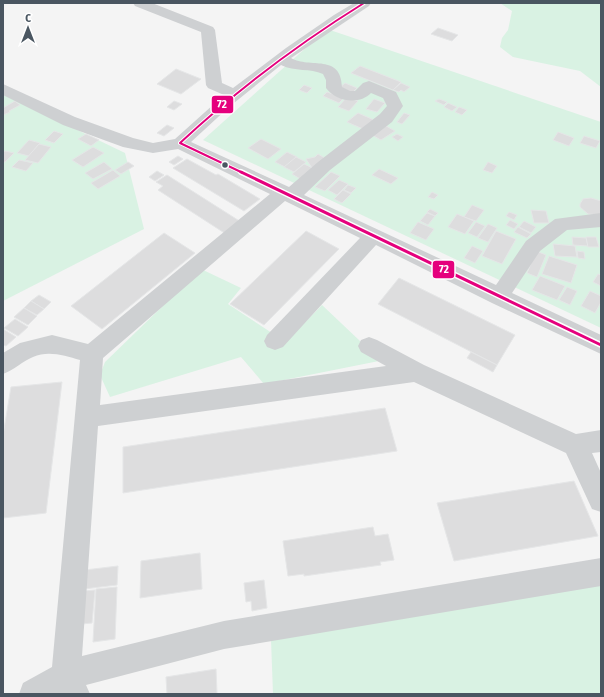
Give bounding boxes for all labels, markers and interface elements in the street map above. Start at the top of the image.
north arrow [8,8,48,48]
text: С [25,12,31,25]
line badge: 72 [211,95,234,114]
text: 72 [217,98,227,111]
unlabelled marker [220,160,230,170]
line badge: 72 [432,260,455,279]
text: 72 [439,263,449,276]

